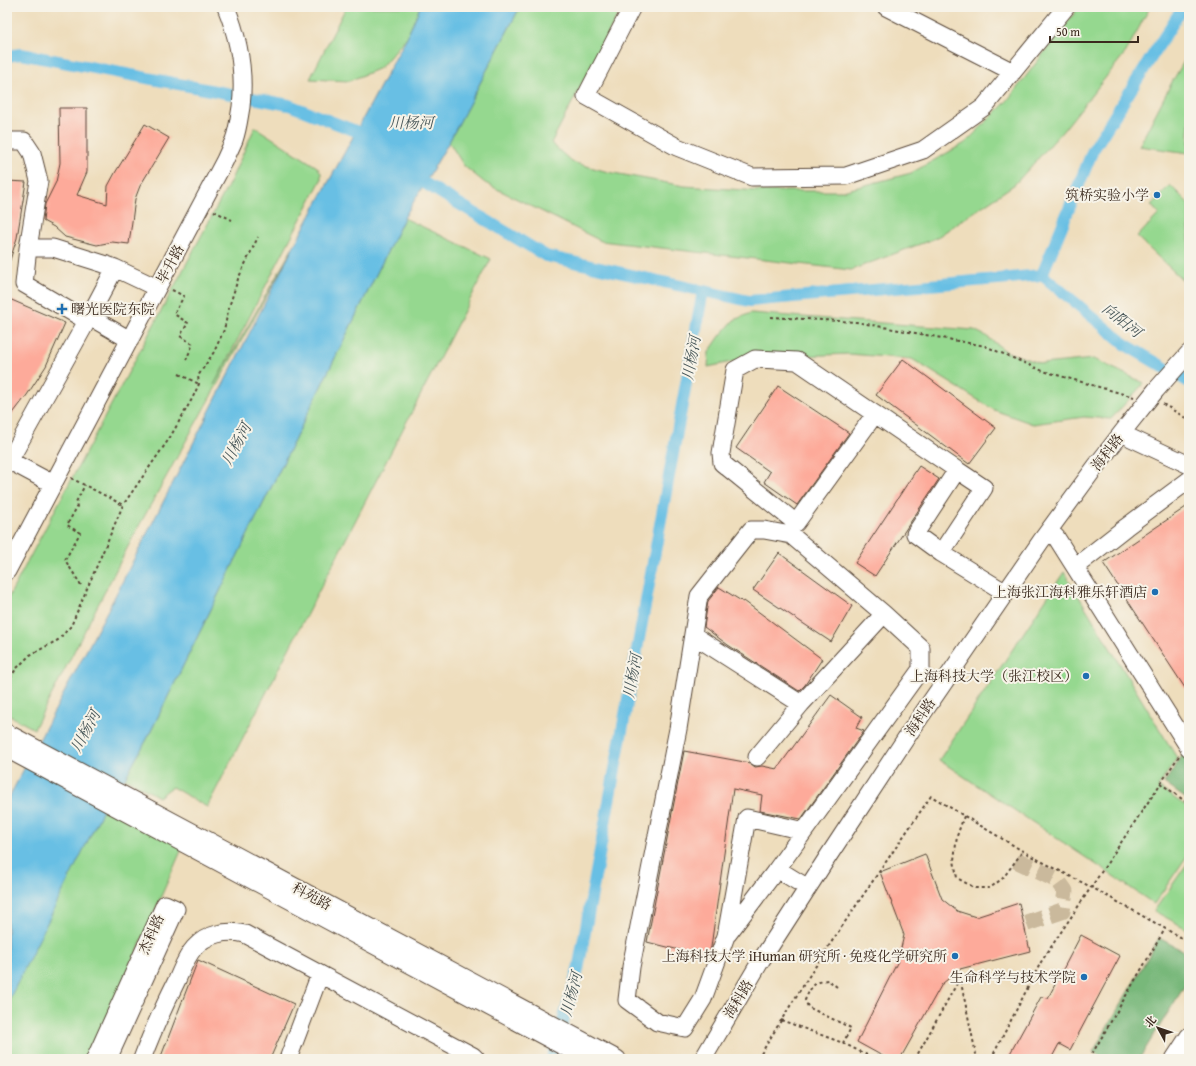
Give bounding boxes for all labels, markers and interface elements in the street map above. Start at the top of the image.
scale bar [1050,18,1138,44]
text: 50 m [1056,23,1080,40]
water label: 川杨河 [388,112,436,133]
place label: 筑桥实验小学 [1065,185,1149,205]
marker: 筑桥实验小学 [1152,190,1162,200]
street label: 毕升路 [151,241,189,287]
water label: 向阳河 [1098,298,1149,344]
place label: 曙光医院东院 [71,299,155,319]
marker: 曙光医院东院 [56,303,68,315]
water label: 川杨河 [677,331,706,382]
water label: 川杨河 [216,417,257,469]
street label: 海科路 [1086,429,1128,475]
place label: 上海张江海科雅乐轩酒店 [993,582,1147,602]
marker: 上海张江海科雅乐轩酒店 [1150,587,1160,597]
water label: 川杨河 [618,649,647,700]
place label: 上海科技大学（张江校区） [910,666,1078,686]
marker: 上海科技大学（张江校区） [1081,671,1091,681]
street label: 海科路 [900,694,940,740]
water label: 川杨河 [65,704,106,756]
street label: 科苑路 [289,877,335,915]
street label: 杰科路 [133,911,169,957]
place label: 上海科技大学 iHuman 研究所 · 免疫化学研究所 [662,946,947,966]
marker: 上海科技大学 iHuman 研究所 · 免疫化学研究所 [950,951,960,961]
water label: 川杨河 [555,967,588,1018]
place label: 生命科学与技术学院 [950,967,1076,987]
marker: 生命科学与技术学院 [1079,972,1089,982]
street label: 海科路 [719,976,757,1022]
north arrow [1138,1008,1178,1048]
text: 北 [1141,1012,1160,1031]

